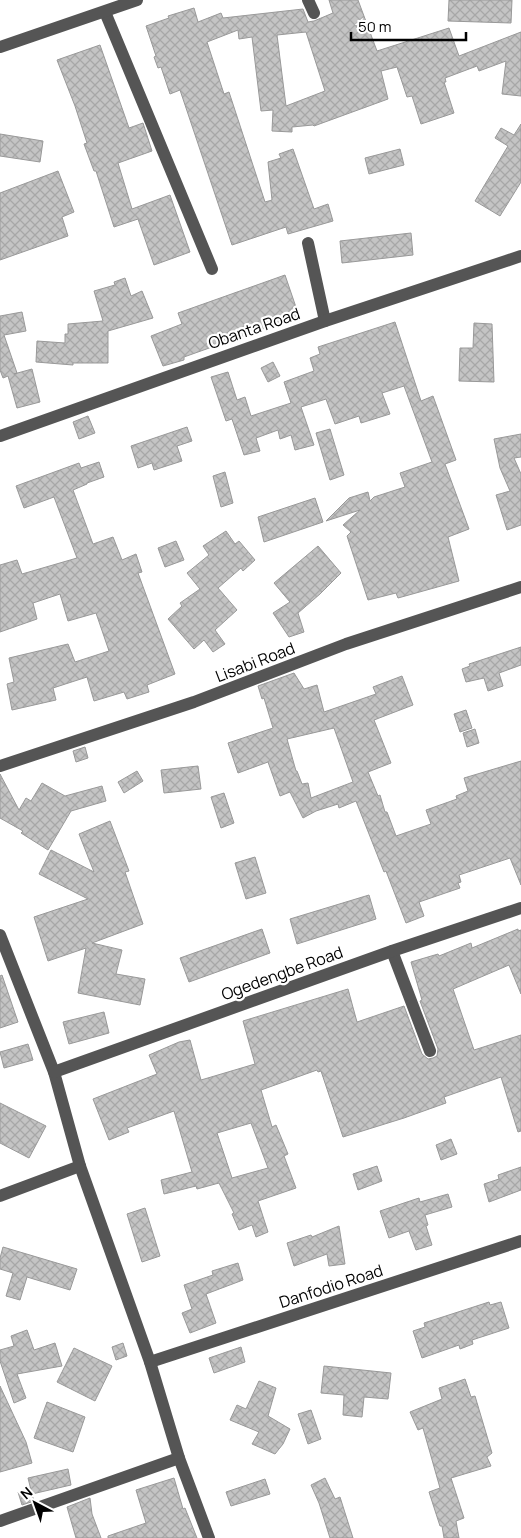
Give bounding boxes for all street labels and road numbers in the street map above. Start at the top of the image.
street label: Obanta Road [205,302,303,354]
street label: Lisabi Road [212,637,298,687]
street label: Ogedengbe Road [218,941,346,1005]
street label: Danfodio Road [276,1259,386,1313]

